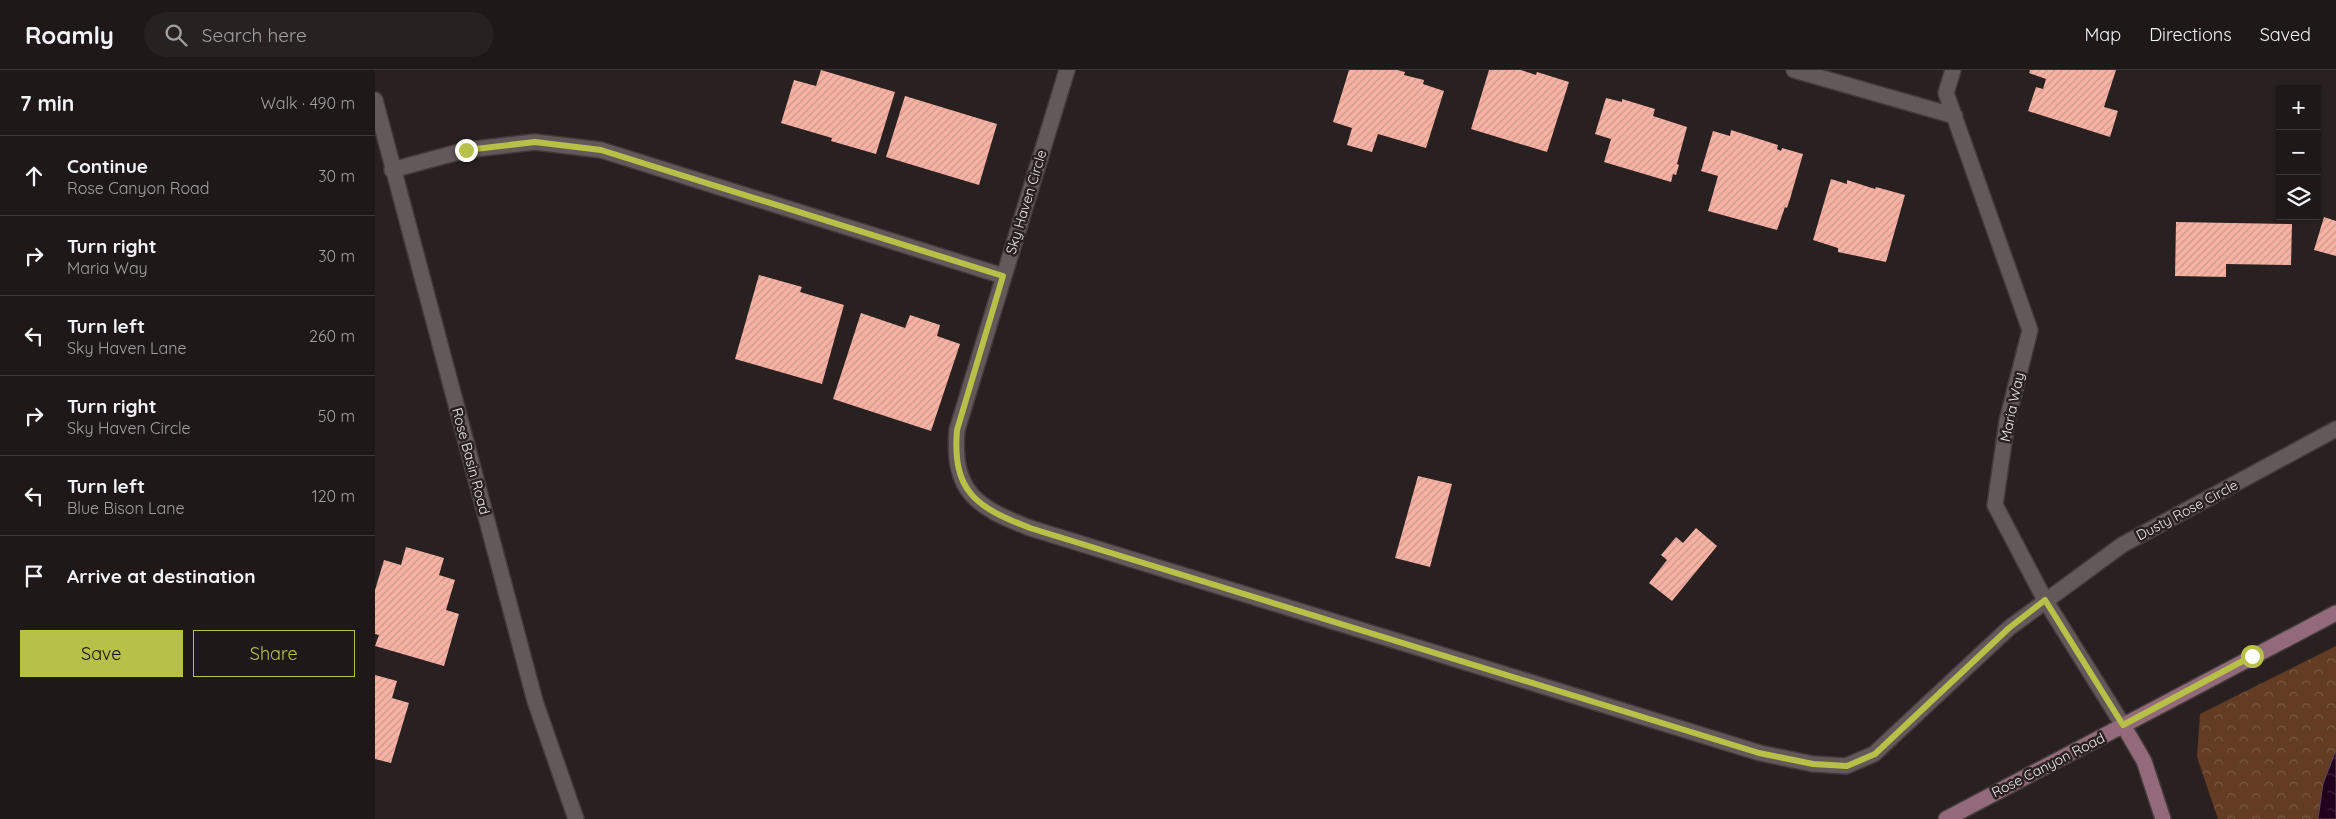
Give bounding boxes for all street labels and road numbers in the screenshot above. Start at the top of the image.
street label: Sky Haven Circle [1002,148,1050,256]
street label: Maria Way [1996,371,2028,443]
street label: Rose Basin Road [448,406,494,516]
street label: Dusty Rose Circle [2133,476,2241,544]
street label: Rose Canyon Road [1988,729,2108,801]

